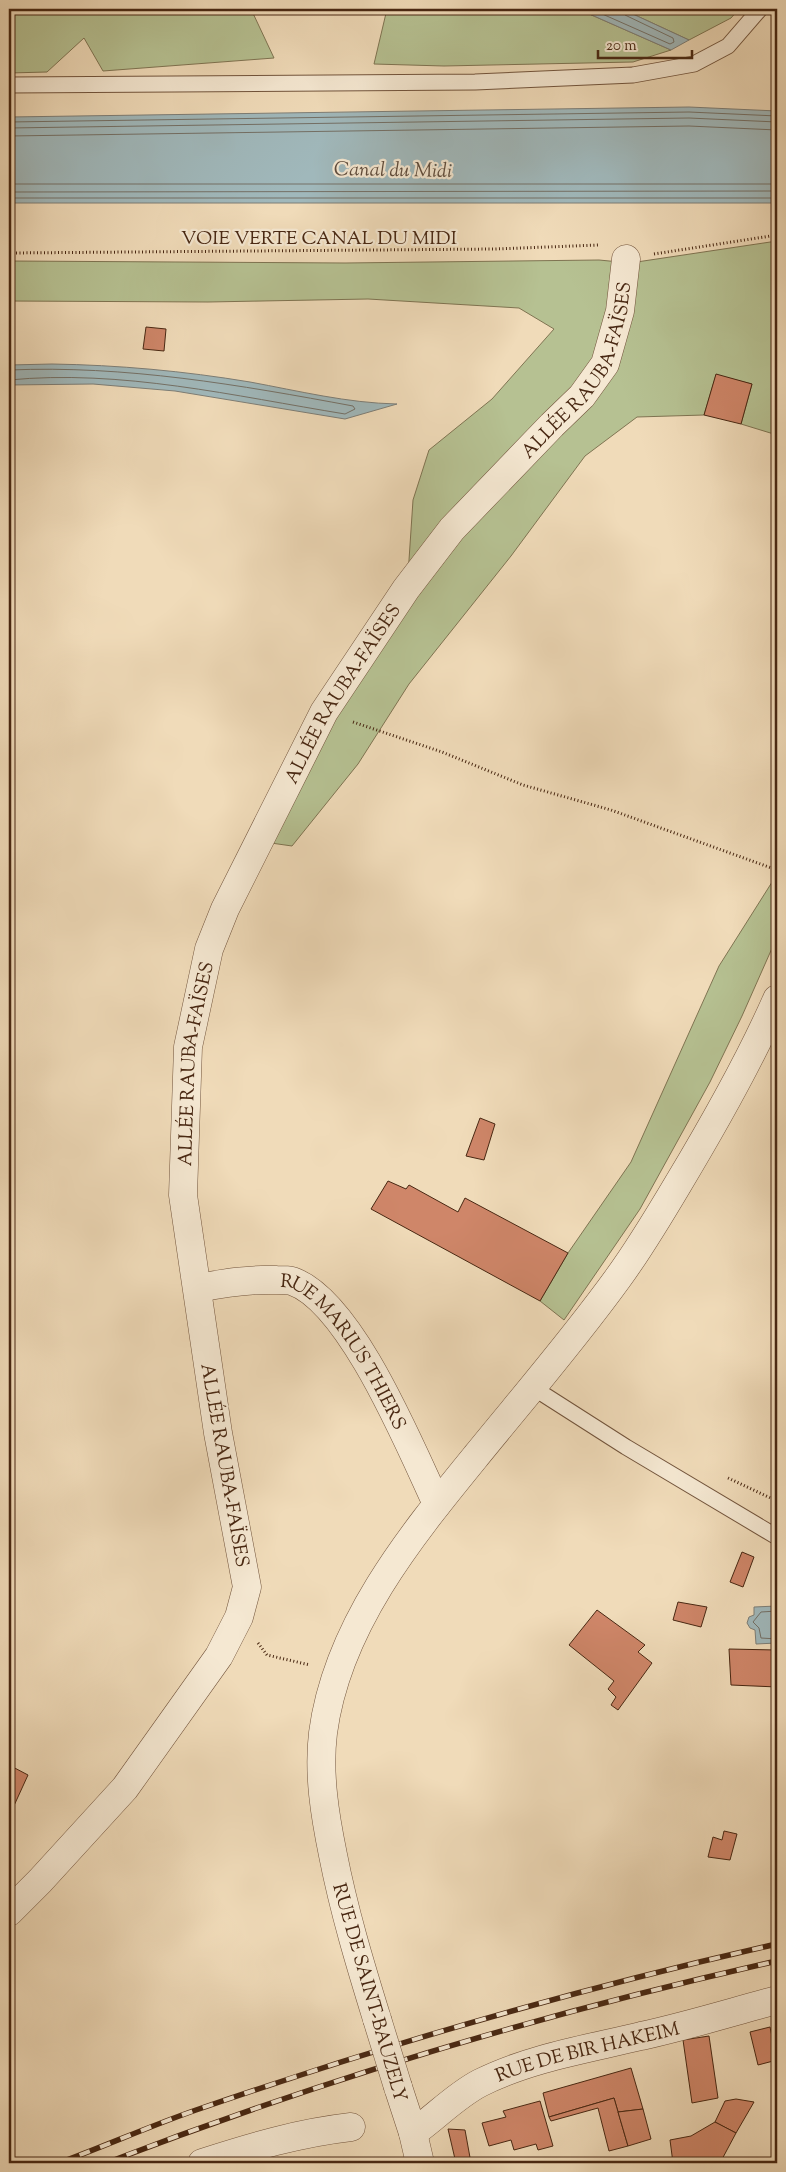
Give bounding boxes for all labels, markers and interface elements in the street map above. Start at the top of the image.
scale bar [598,28,692,60]
text: 20 m [606,36,637,57]
water label: Canal du Midi [334,156,452,187]
street label: VOIE VERTE CANAL DU MIDI [181,226,457,253]
street label: ALLÉE RAUBA-FAÏSES [516,281,639,466]
street label: ALLÉE RAUBA-FAÏSES [279,599,409,789]
street label: ALLÉE RAUBA-FAÏSES [173,959,222,1167]
street label: RUE MARIUS THIERS [279,1269,412,1435]
street label: ALLÉE RAUBA-FAÏSES [192,1361,255,1569]
street label: RUE DE SAINT-BAUZELY [324,1880,413,2106]
street label: RUE DE BIR HAKEIM [492,2016,683,2090]

